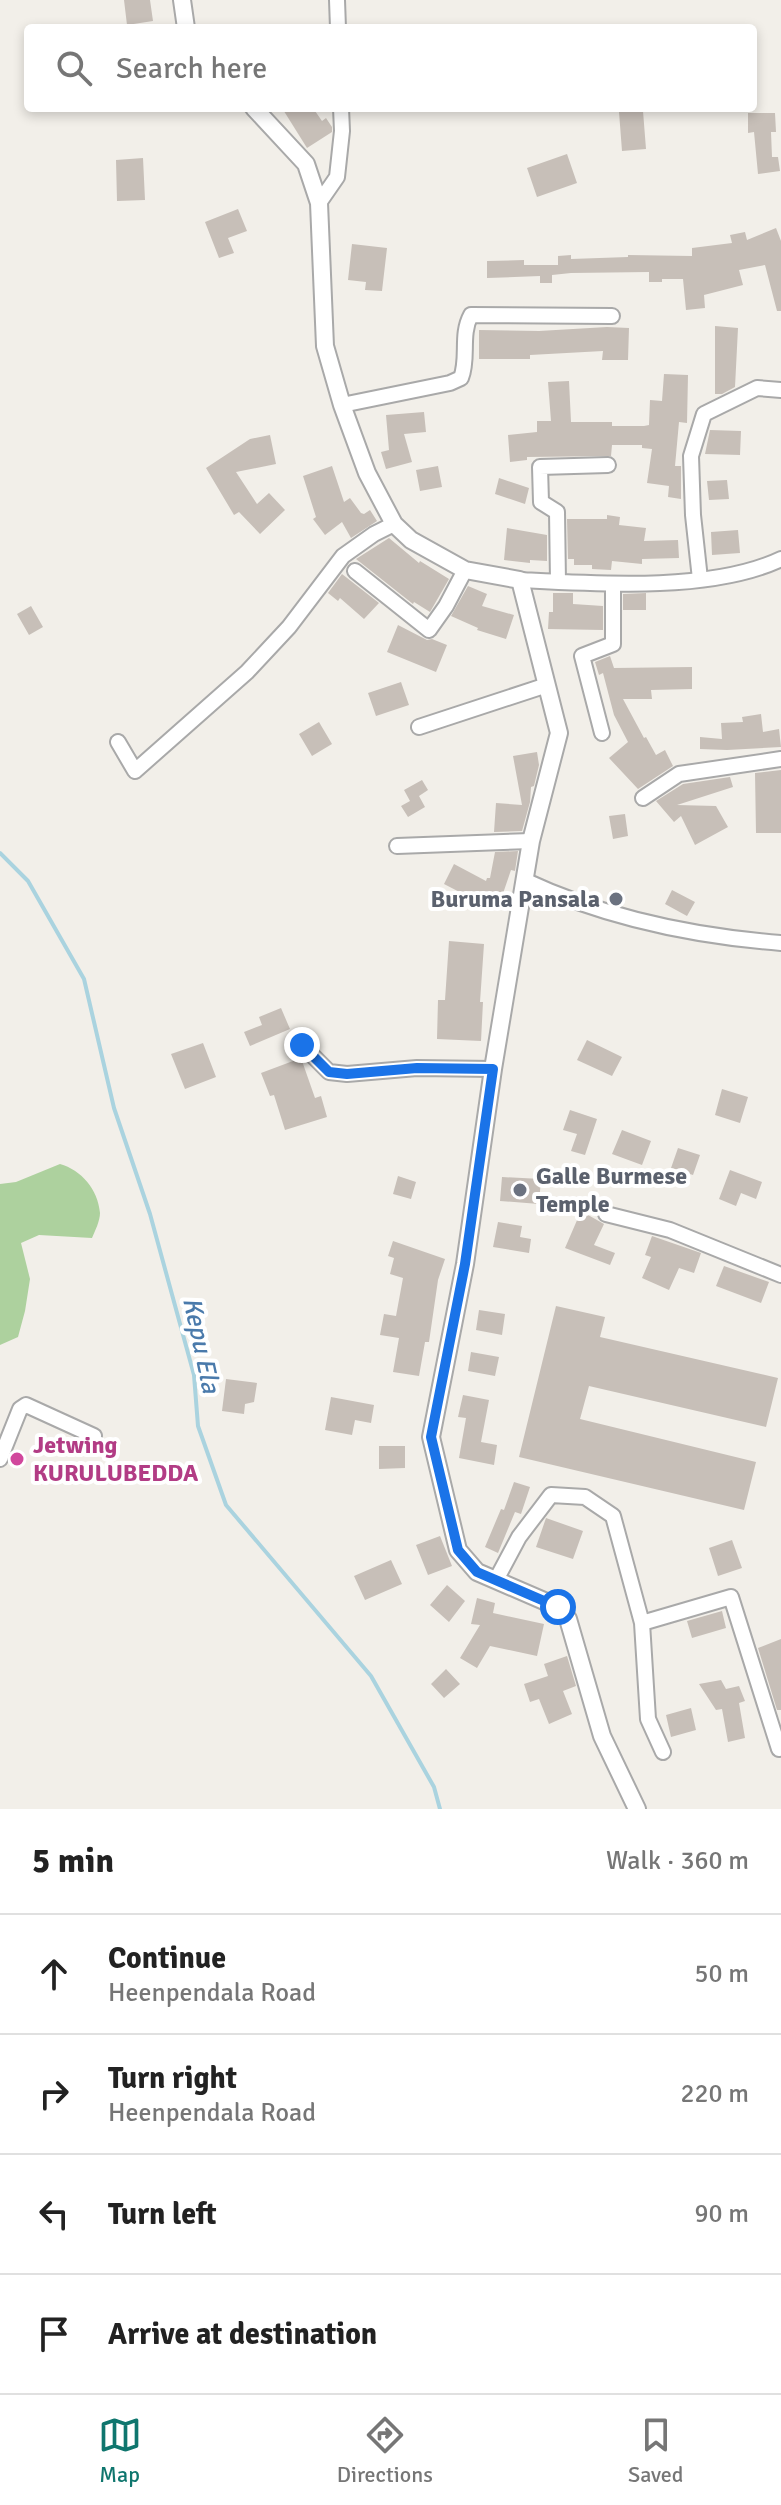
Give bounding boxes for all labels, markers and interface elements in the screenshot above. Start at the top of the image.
search box [24,24,757,112]
icon: search [52,46,96,90]
text: Search here [116,50,267,87]
place label: Buruma Pansala [430,884,600,914]
marker: Buruma Pansala [607,890,625,908]
route end [284,1027,320,1063]
place label: Galle Burmese Temple [536,1161,687,1219]
marker: Galle Burmese Temple [511,1181,529,1199]
water label: Kepu Ela [175,1294,227,1397]
place label: Jetwing KURULUBEDDA [33,1430,199,1488]
marker: Jetwing KURULUBEDDA [8,1450,26,1468]
route start [540,1589,576,1625]
text: 5 min [32,1840,114,1882]
text: Walk · 360 m [606,1845,749,1877]
text: Continue [108,1940,226,1977]
icon: ahead [32,1952,76,1996]
text: 50 m [694,1958,749,1990]
text: Heenpendala Road [108,1977,316,2009]
text: Turn right [108,2060,237,2097]
icon: right [32,2072,76,2116]
text: 220 m [680,2078,749,2110]
text: Heenpendala Road [108,2097,316,2129]
icon: left [32,2192,76,2236]
text: Turn left [108,2196,217,2233]
text: 90 m [694,2198,749,2230]
icon: arrive [32,2312,76,2356]
text: Arrive at destination [108,2316,377,2353]
tab: Map [98,2413,142,2488]
tab: Directions [337,2413,433,2488]
tab: Saved [628,2413,683,2488]

